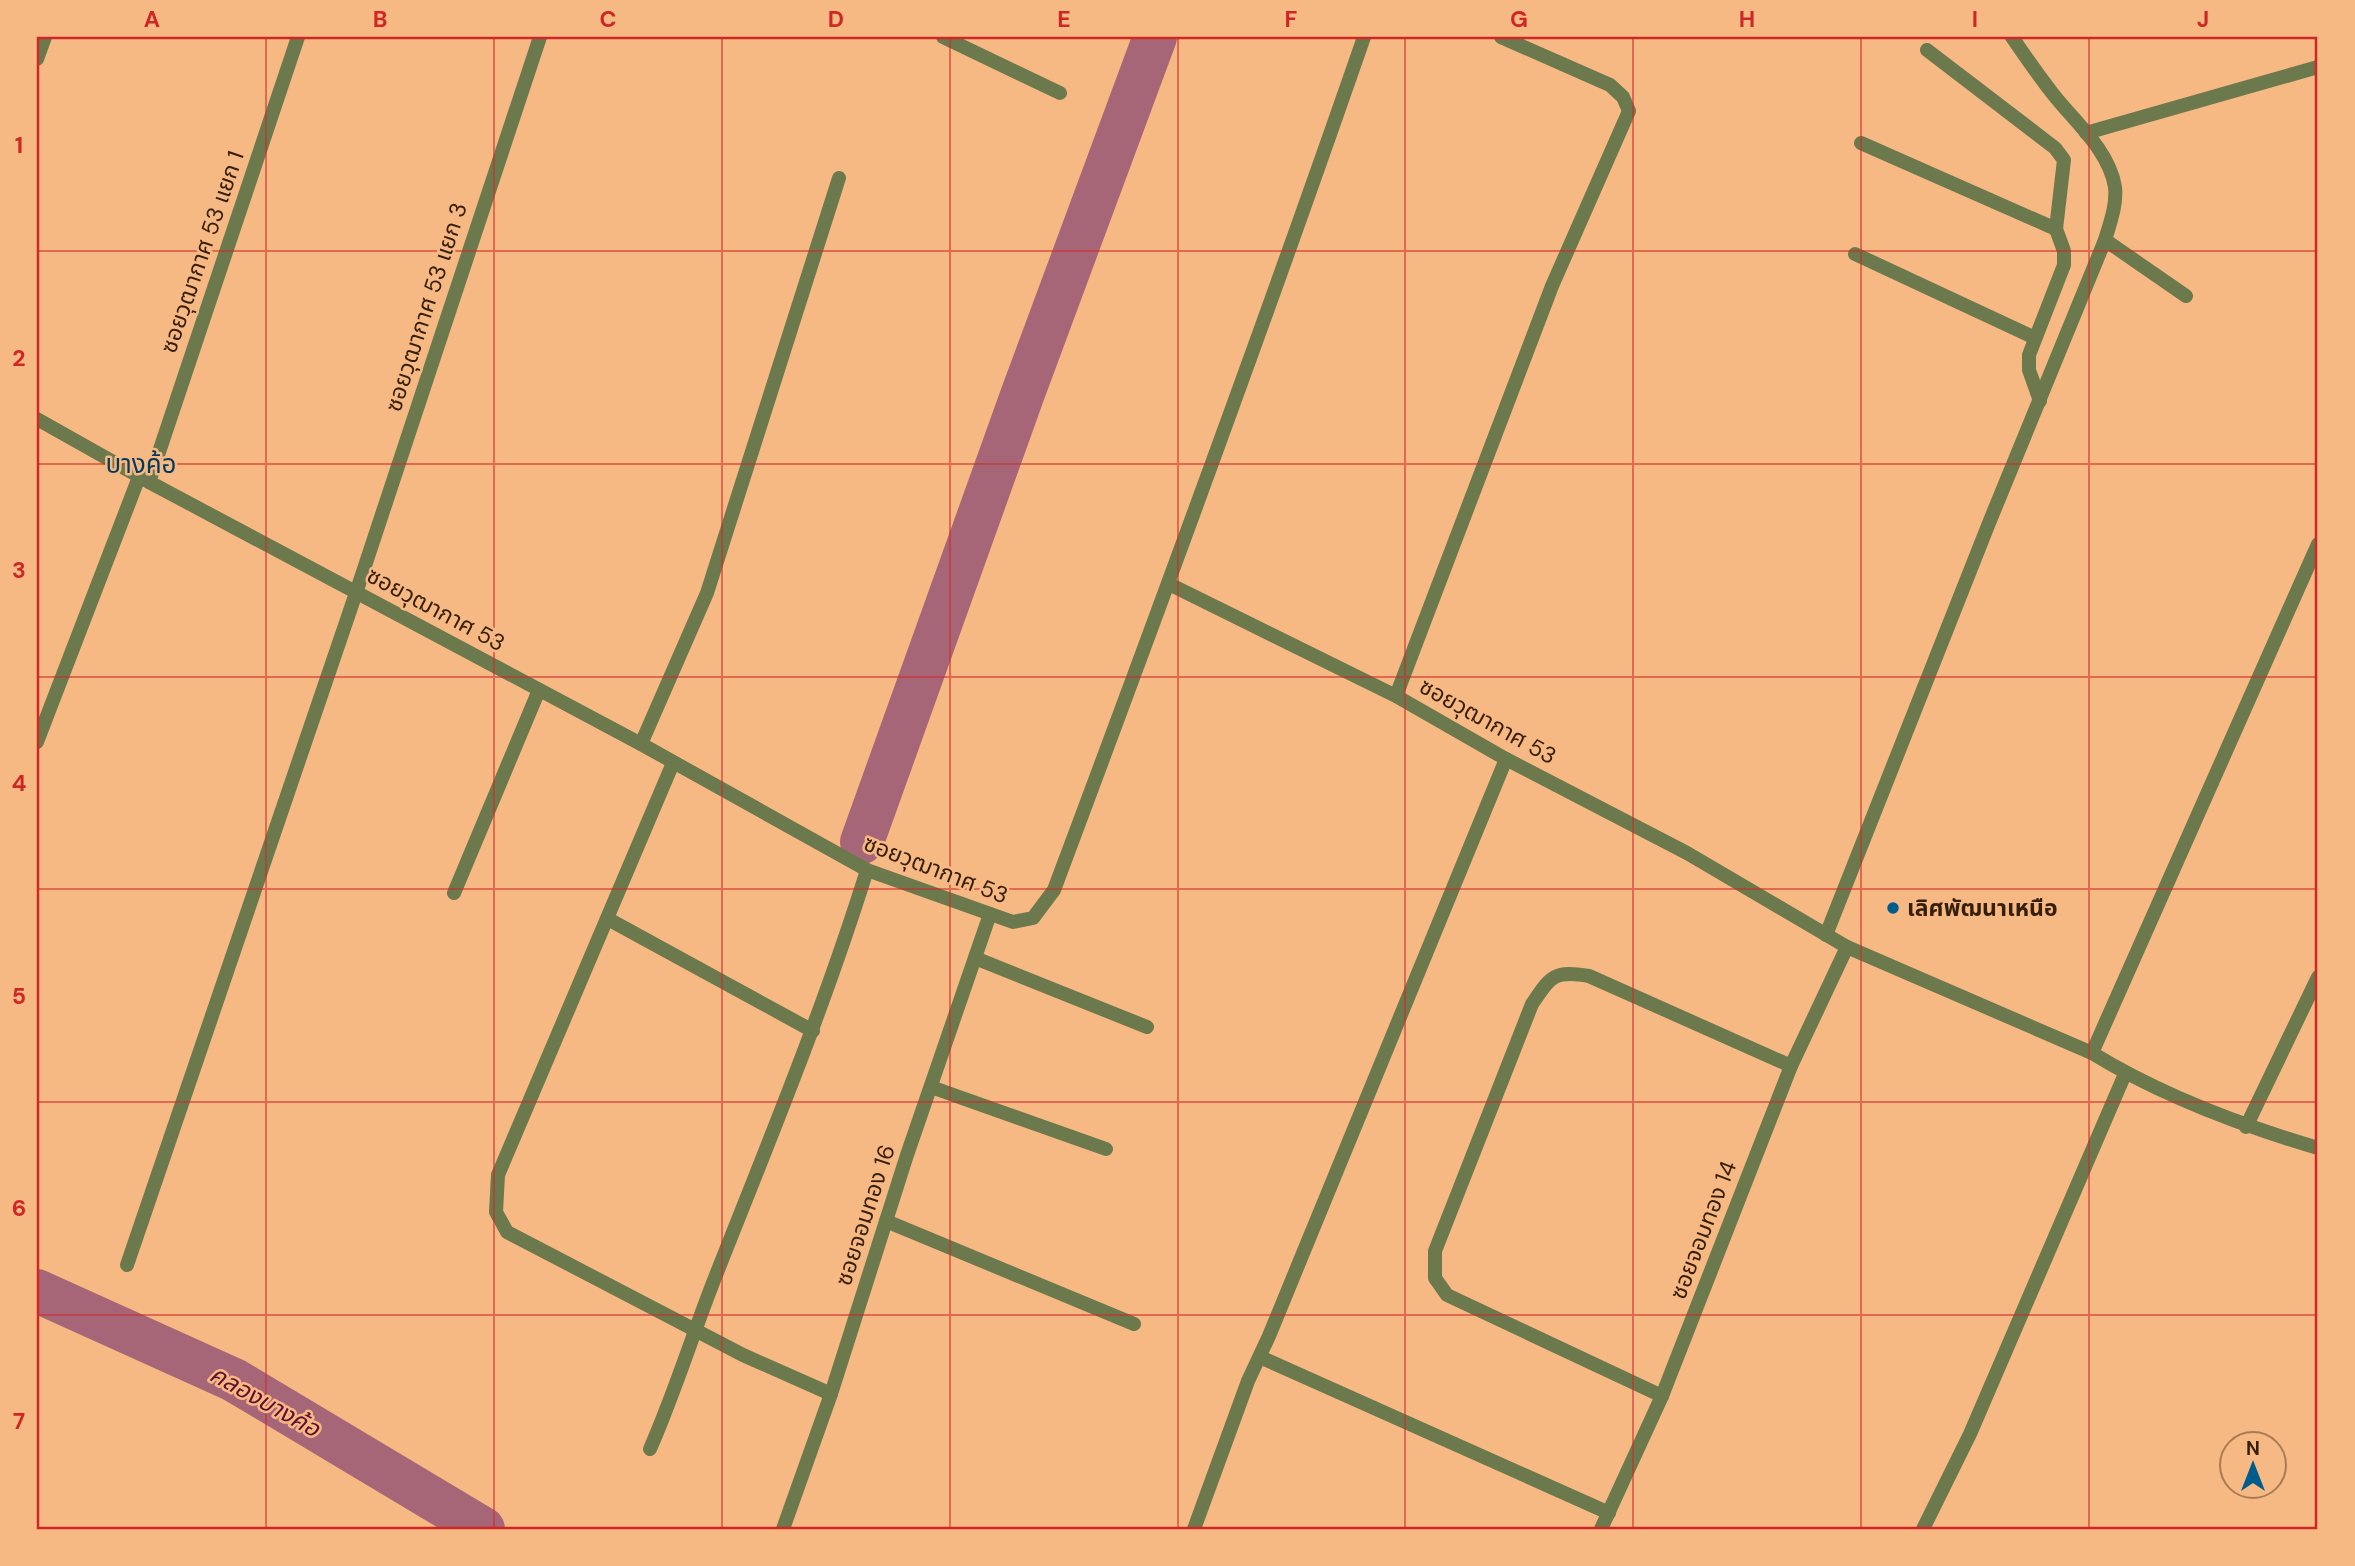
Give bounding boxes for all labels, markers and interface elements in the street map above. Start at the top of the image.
text: A [144,4,160,34]
text: B [373,4,387,34]
text: C [600,4,616,34]
text: D [828,4,844,34]
text: E [1057,4,1071,34]
text: F [1285,4,1298,34]
text: G [1510,4,1528,34]
text: H [1739,4,1755,34]
text: I [1972,4,1978,34]
text: J [2197,4,2209,34]
text: 1 [15,130,23,160]
street label: ซอยวุฒากาศ 53 แยก 1 [153,147,251,357]
street label: ซอยวุฒากาศ 53 แยก 3 [378,199,474,415]
text: 2 [12,343,26,373]
district label: บางค้อ [105,447,177,481]
text: 3 [12,555,26,585]
street label: ซอยวุฒากาศ 53 [362,560,510,658]
street label: ซอยวุฒากาศ 53 [1414,671,1562,771]
text: 4 [12,768,27,798]
street label: ซอยวุฒากาศ 53 [859,828,1013,910]
place label: เลิศพัฒนาเหนือ [1907,893,2058,923]
marker: เลิศพัฒนาเหนือ [1885,900,1901,916]
text: 5 [12,981,26,1011]
street label: ซอยจอมทอง 16 [828,1141,902,1289]
street label: ซอยจอมทอง 14 [1663,1156,1743,1304]
text: 6 [12,1193,26,1223]
water label: คลองบางค้อ [205,1358,326,1444]
text: 7 [13,1406,25,1436]
north arrow [2218,1430,2288,1500]
text: N [2246,1436,2260,1461]

